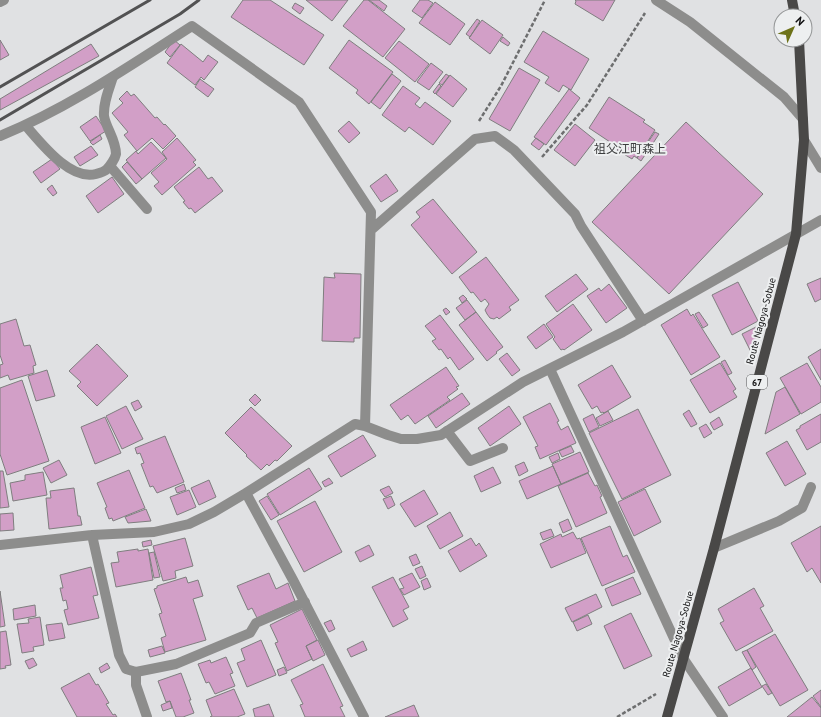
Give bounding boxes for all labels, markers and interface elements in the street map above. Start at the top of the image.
north arrow [773,8,813,48]
text: N [793,13,808,28]
district label: 祖父江町森上 [594,141,666,156]
street label: Route Nagoya-Sobue [743,276,779,366]
road number: 67 [747,375,767,389]
street label: Route Nagoya-Sobue [659,589,697,679]

